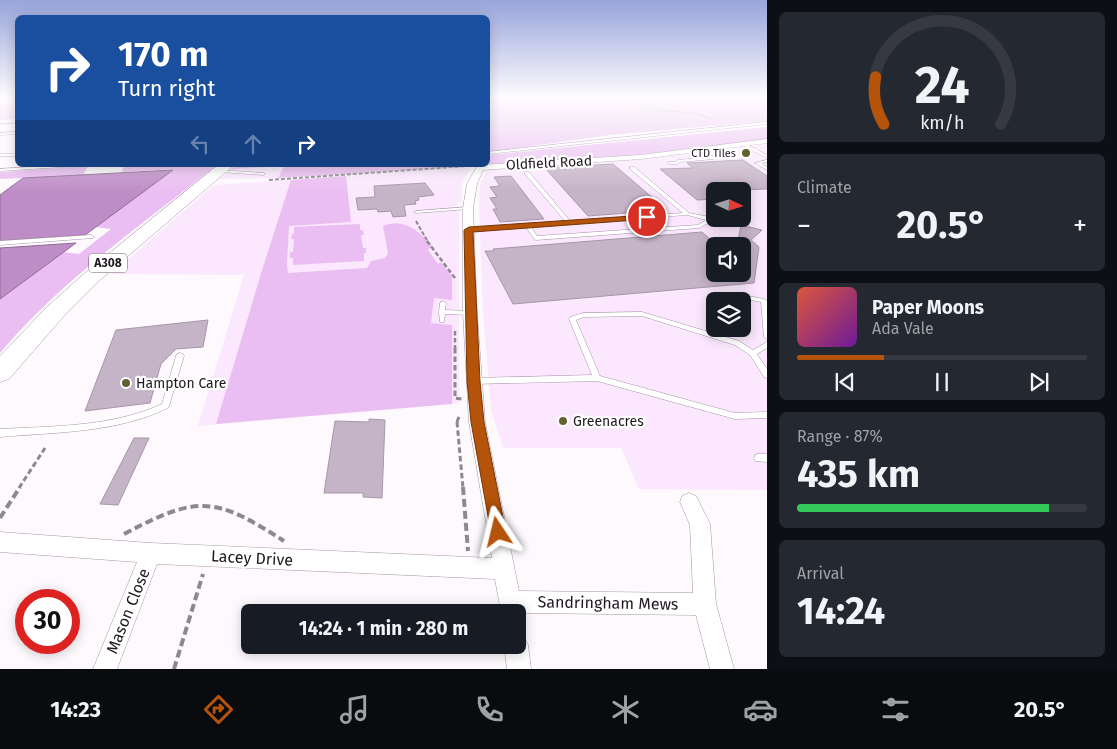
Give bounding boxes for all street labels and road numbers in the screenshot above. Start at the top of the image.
street label: Oldfield Road [506,152,592,174]
road number: A308 [89,254,127,272]
street label: Lacey Drive [210,546,294,570]
street label: Mason Close [102,566,154,656]
street label: Sandringham Mews [537,592,679,614]

